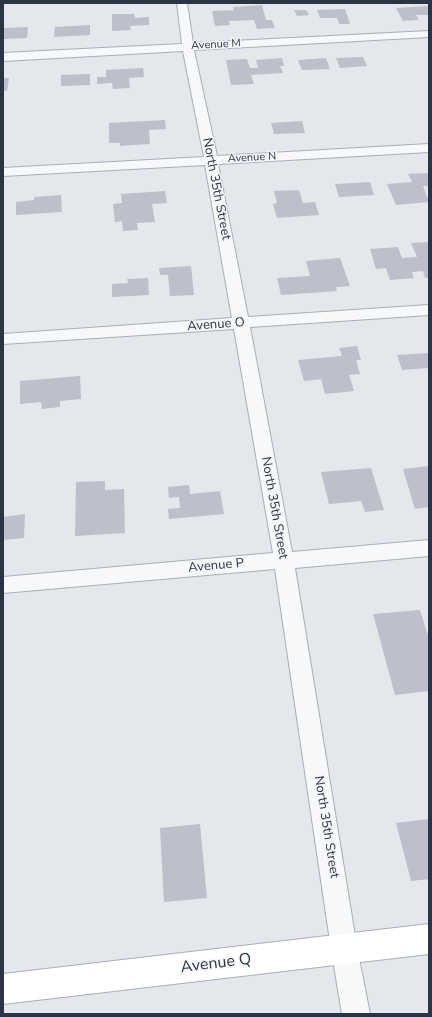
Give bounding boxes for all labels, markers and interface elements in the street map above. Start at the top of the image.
street label: Avenue M [191,37,241,53]
street label: North 35th Street [198,137,234,241]
street label: Avenue N [227,150,277,166]
street label: Avenue O [187,315,245,335]
street label: North 35th Street [257,456,291,560]
street label: Avenue P [188,556,244,576]
street label: North 35th Street [310,775,342,879]
street label: Avenue Q [180,950,252,978]

